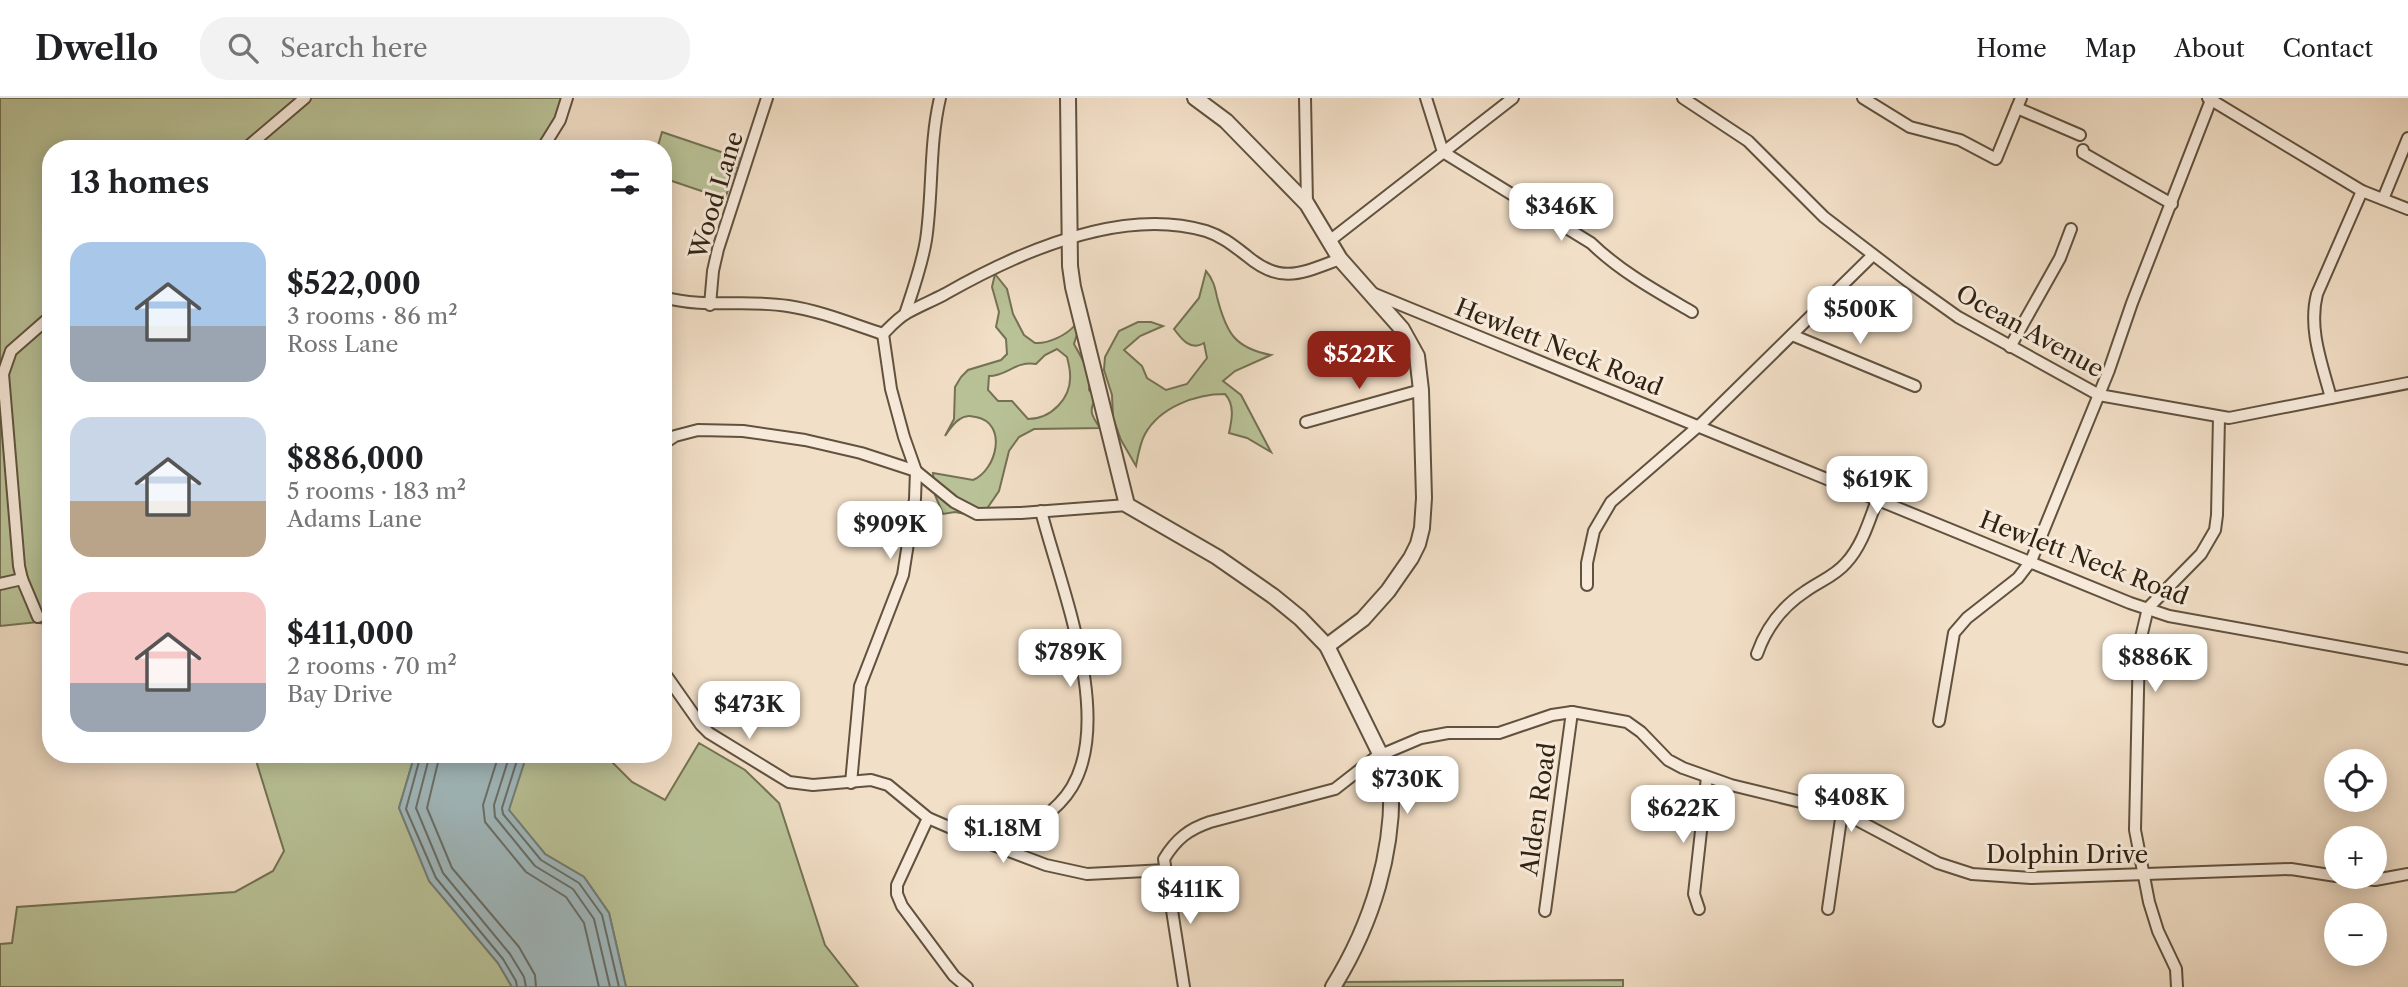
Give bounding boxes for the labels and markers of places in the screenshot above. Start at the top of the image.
pin: $346K [1512,184,1610,243]
pin: $500K [1811,286,1909,346]
pin: $522K [1310,331,1408,391]
pin: $619K [1828,456,1926,516]
pin: $909K [841,502,939,561]
pin: $789K [1021,630,1119,689]
pin: $886K [2106,634,2204,694]
pin: $473K [700,682,798,741]
pin: $730K [1358,756,1456,816]
pin: $408K [1802,774,1900,834]
pin: $622K [1634,786,1732,845]
pin: $1.18M [946,806,1060,865]
pin: $411K [1141,866,1239,926]

